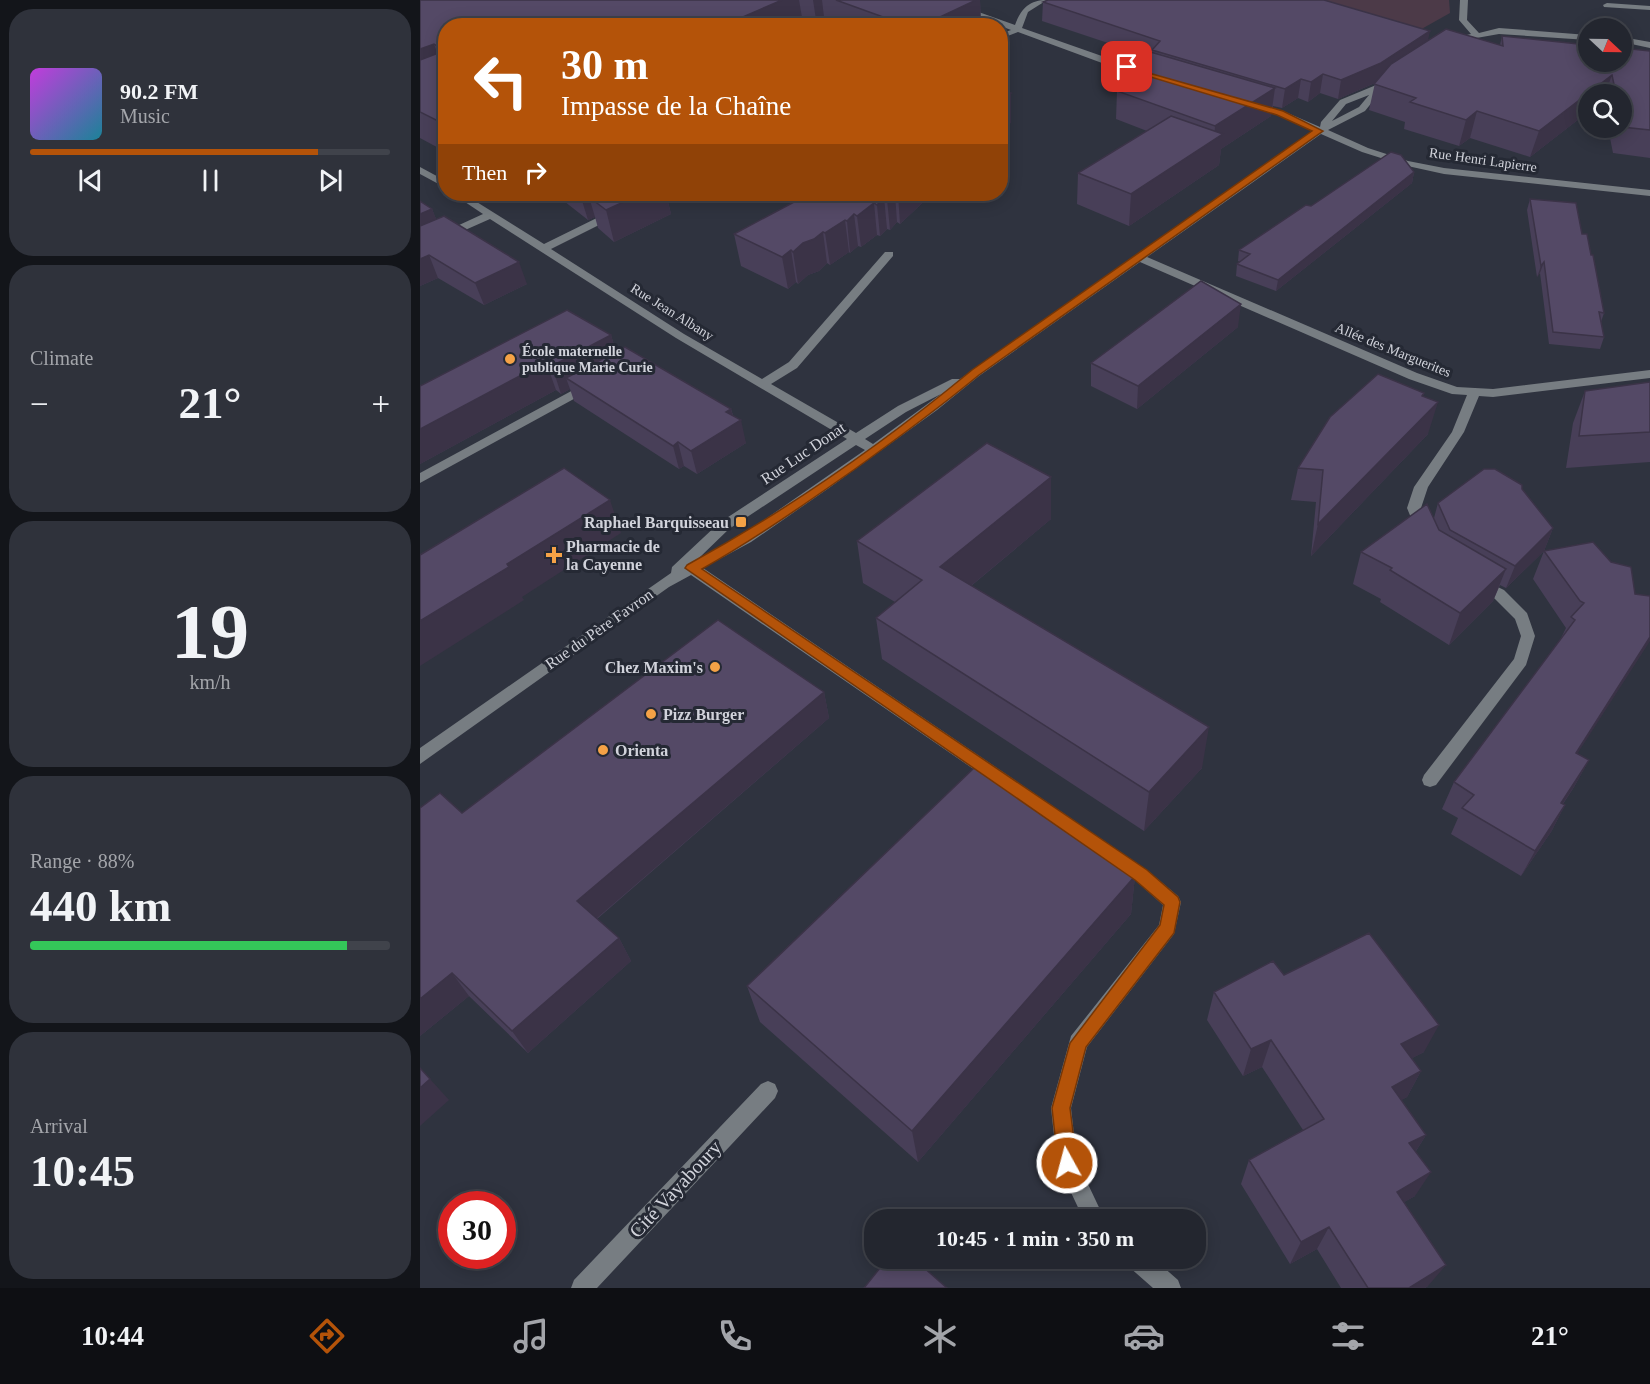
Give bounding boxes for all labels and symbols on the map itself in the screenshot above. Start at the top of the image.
north arrow [1578,18,1632,72]
pin [1101,41,1152,92]
street label: Rue Henri Lapierre [1428,145,1538,175]
street label: Rue Jean Albany [628,281,716,343]
street label: Allée des Marguerites [1333,320,1453,380]
place label: École maternelle publique Marie Curie [522,343,653,375]
marker: École maternelle publique Marie Curie [503,352,517,366]
street label: Rue Luc Donat [758,418,849,487]
place label: Raphael Barquisseau [584,514,729,532]
marker: Raphael Barquisseau [734,515,748,529]
place label: Pharmacie de la Cayenne [566,538,660,574]
marker: Pharmacie de la Cayenne [547,548,561,562]
street label: Rue du Père Favron [542,585,656,673]
place label: Chez Maxim's [605,659,703,676]
marker: Chez Maxim's [708,660,722,674]
place label: Pizz Burger [663,706,744,724]
marker: Pizz Burger [644,707,658,721]
place label: Orienta [615,742,668,759]
marker: Orienta [596,743,610,757]
position arrow [1035,1131,1099,1195]
street label: Cité Vayaboury [624,1136,726,1243]
speed limit sign: 30 [438,1191,516,1269]

